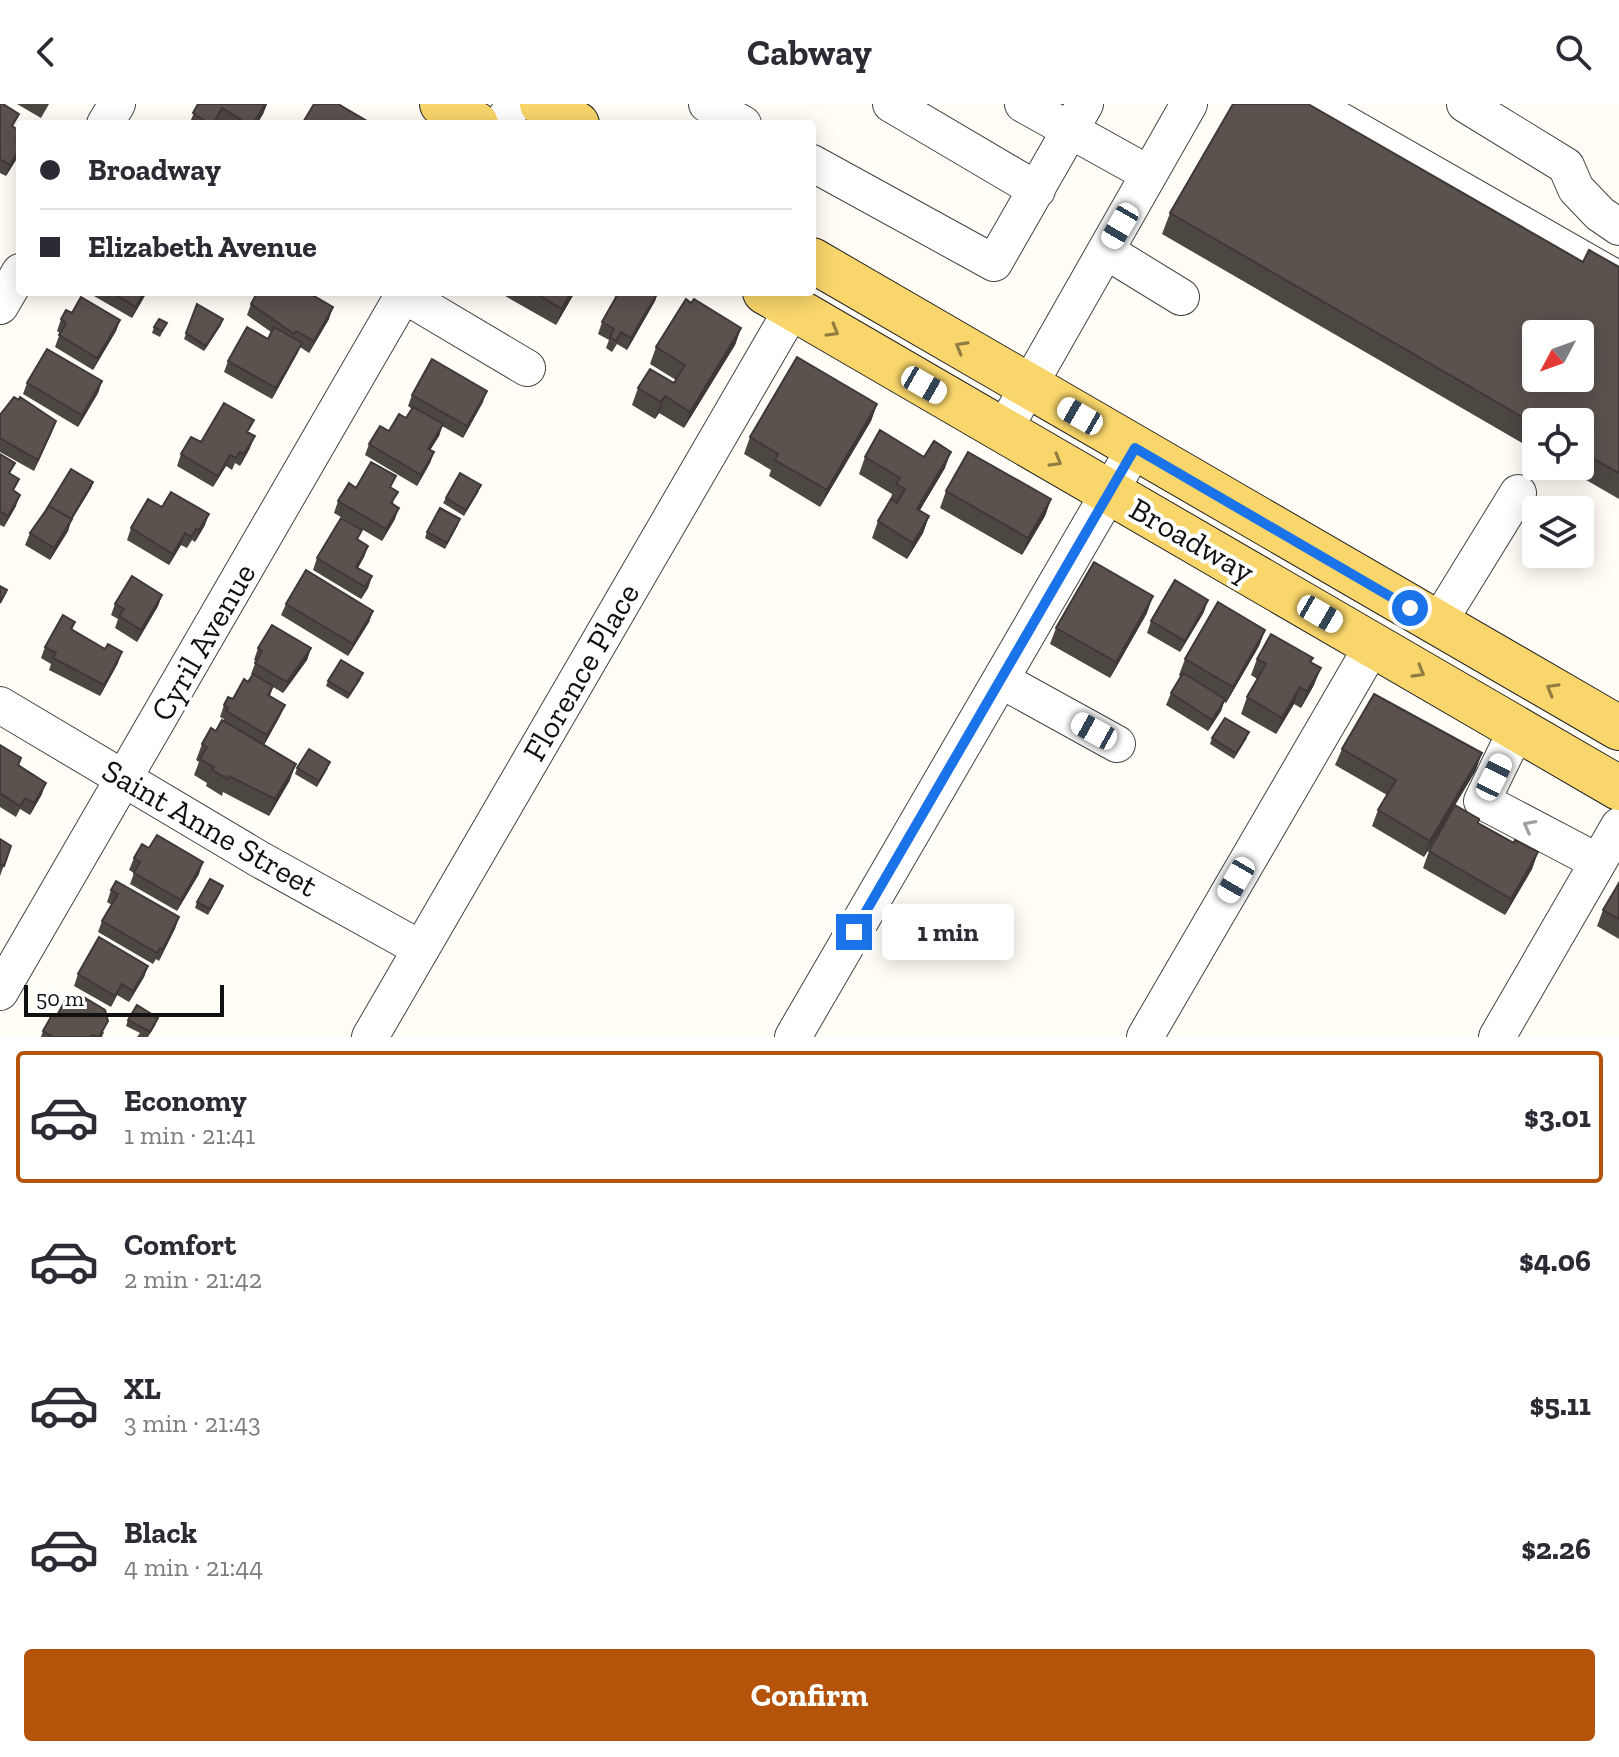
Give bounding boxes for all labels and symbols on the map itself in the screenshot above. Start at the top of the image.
car [1098,199,1142,253]
north arrow [1522,320,1594,392]
one-way arrow [824,321,838,337]
one-way arrow [955,341,970,357]
car [897,363,951,407]
car [1053,394,1107,438]
one-way arrow [1048,451,1062,467]
street label: Broadway [1123,489,1262,591]
street label: Cyril Avenue [143,556,263,728]
street label: Florence Place [515,576,647,768]
route start [1392,590,1428,626]
car [1293,592,1347,636]
one-way arrow [1410,662,1425,678]
one-way arrow [1546,683,1560,699]
car [1067,709,1121,753]
car [1473,750,1515,804]
street label: Saint Anne Street [96,751,324,905]
one-way arrow [1523,820,1538,835]
car [1214,853,1258,907]
callout: 1 min [882,904,1014,960]
route end [836,914,872,950]
scale bar [24,981,224,1017]

